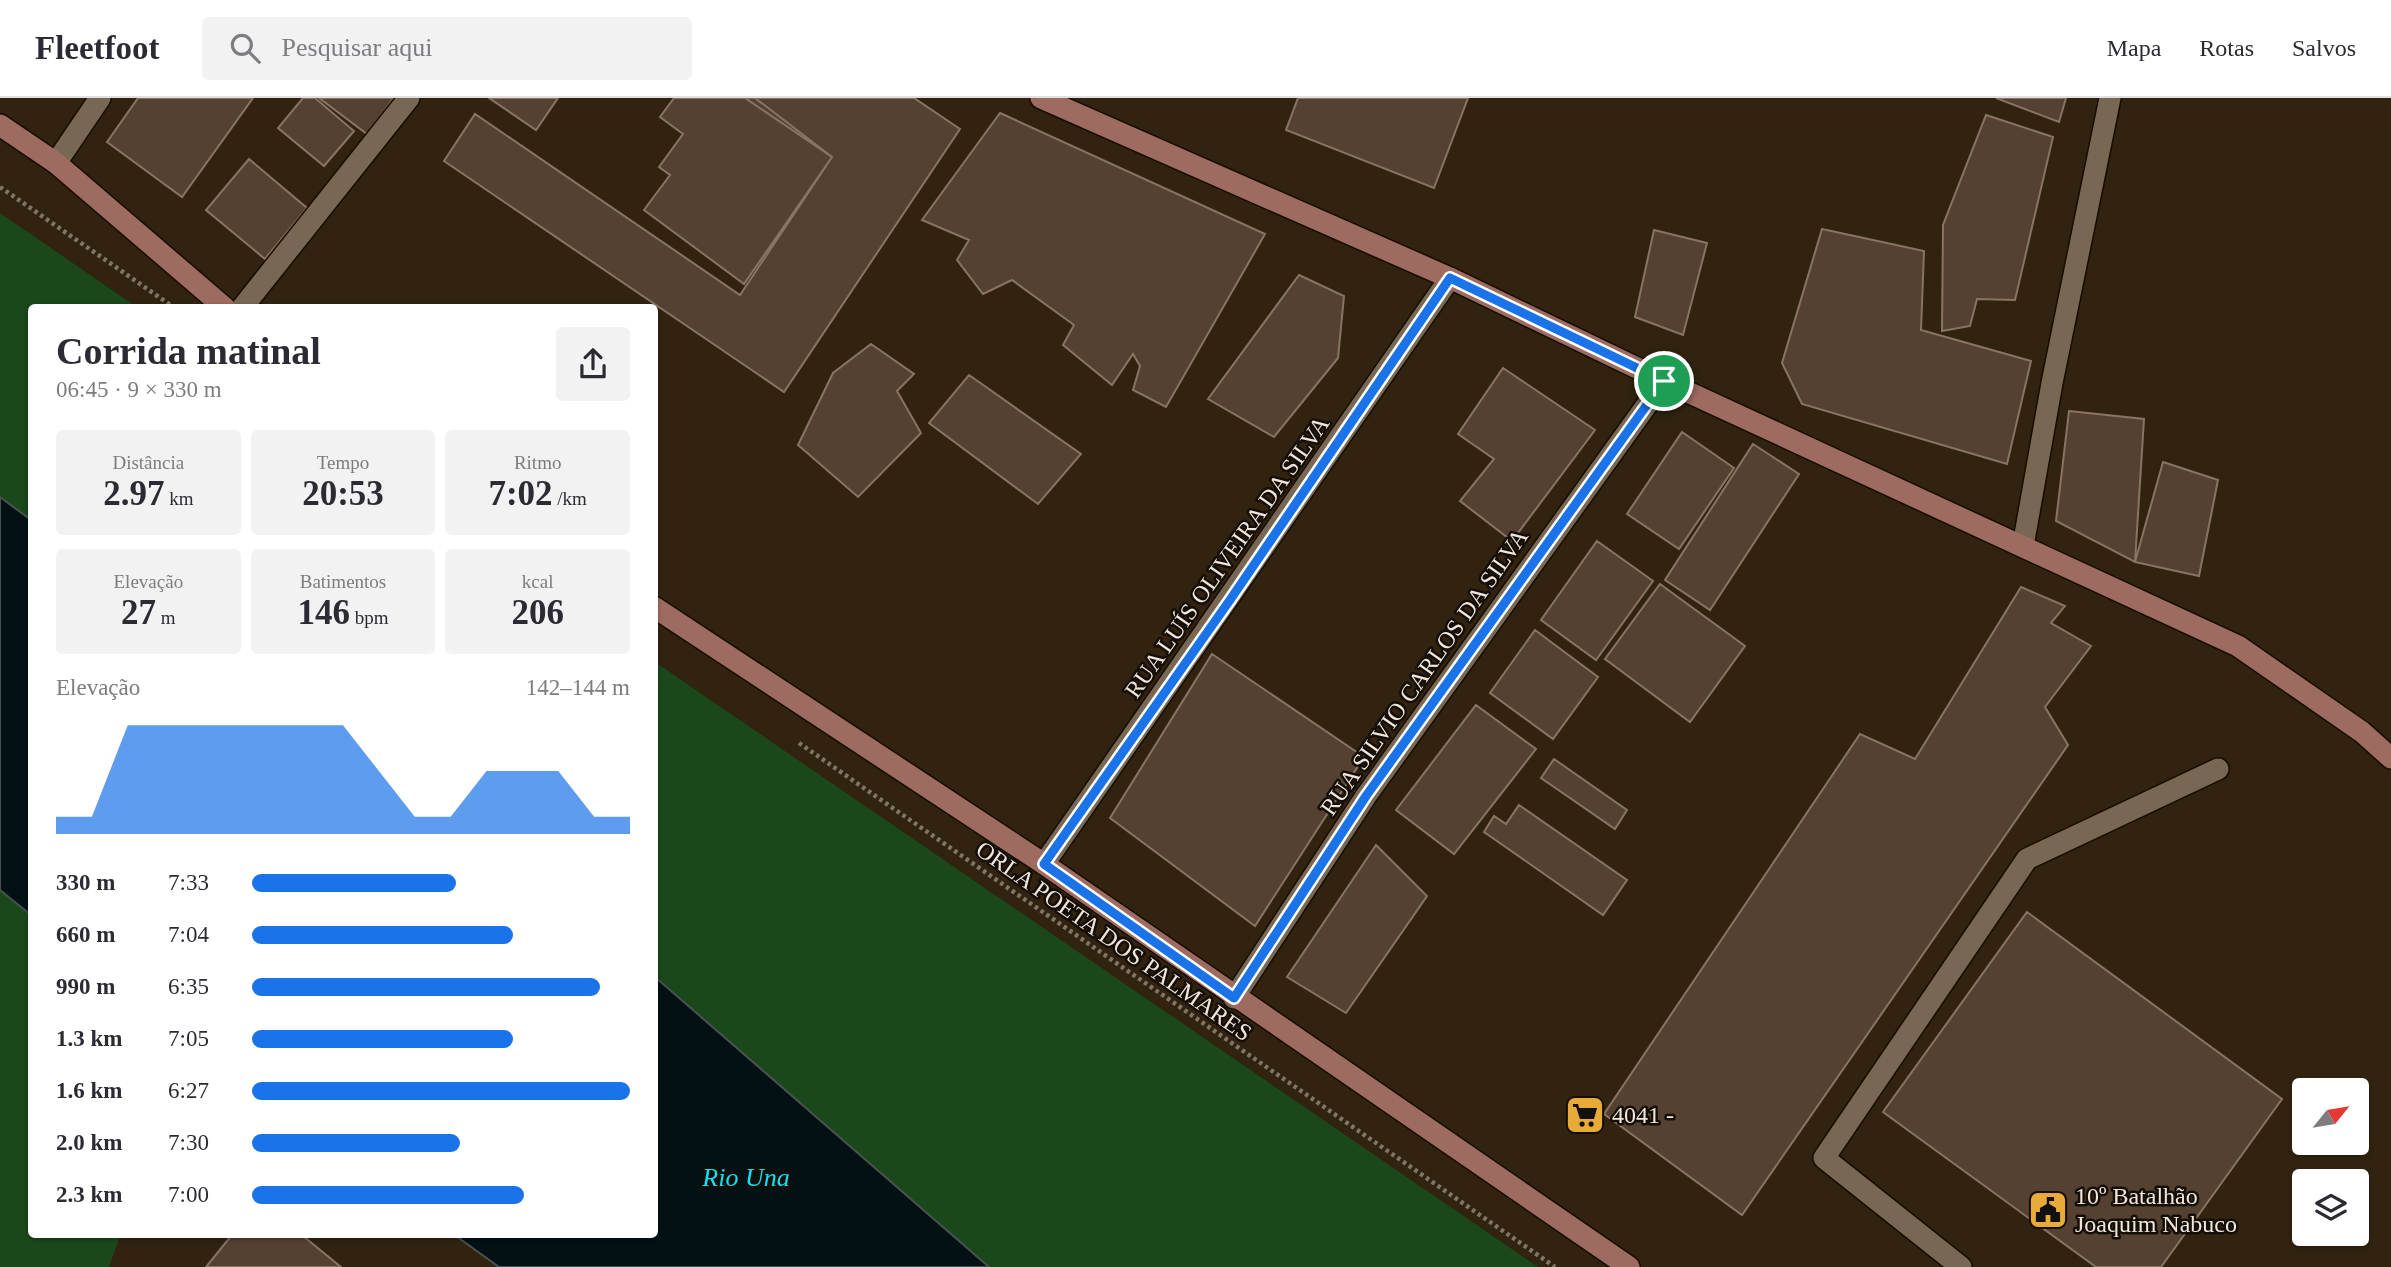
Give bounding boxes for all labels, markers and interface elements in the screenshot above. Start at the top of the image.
search box [202,17,692,80]
icon: search [226,29,264,67]
text: Fleetfoot [35,30,160,66]
text: Pesquisar aqui [282,33,433,62]
text: Mapa [2107,35,2161,61]
text: Rotas [2199,35,2254,61]
text: Salvos [2292,35,2356,61]
button: share [556,327,630,401]
text: Corrida matinal [56,330,321,372]
pin [1634,351,1694,411]
icon: arrive [1645,362,1683,400]
text: 06:45 · 9 × 330 m [56,377,222,402]
street label: RUA LUÍS OLIVEIRA DA SILVA [1120,411,1335,703]
text: Distância [112,452,184,473]
text: Tempo [317,452,369,473]
text: Ritmo [514,452,561,473]
text: 2.97 [103,474,164,513]
text: 20:53 [302,474,384,513]
text: 7:02 [488,474,553,513]
text: km [164,488,193,509]
text: /km [553,488,587,509]
street label: RUA SILVIO CARLOS DA SILVA [1315,523,1533,820]
text: Elevação [114,571,183,592]
text: Batimentos [300,571,386,592]
text: kcal [522,571,553,592]
text: 27 [121,593,156,632]
text: 146 [297,593,350,632]
text: 206 [511,593,564,632]
text: m [156,607,176,628]
text: bpm [350,607,389,628]
text: Elevação [56,675,140,700]
text: 142–144 m [526,675,630,700]
street label: ORLA POETA DOS PALMARES [971,836,1257,1046]
text: 330 m [56,870,115,895]
text: 7:33 [168,870,209,895]
text: 660 m [56,922,115,947]
text: 7:04 [168,922,209,947]
text: 990 m [56,974,115,999]
text: 6:35 [168,974,209,999]
text: 1.3 km [56,1026,122,1051]
text: 7:05 [168,1026,209,1051]
text: 1.6 km [56,1078,122,1103]
text: 6:27 [168,1078,209,1103]
north arrow [2292,1078,2370,1155]
map controls [2292,1078,2369,1246]
supermarket icon: 4041 - [1564,1094,1606,1136]
place label: 4041 - [1612,1102,1674,1128]
text: 2.0 km [56,1130,122,1155]
text: 7:30 [168,1130,209,1155]
water label: Rio Una [701,1163,790,1192]
button: layers [2292,1169,2369,1246]
text: 2.3 km [56,1182,122,1207]
text: 7:00 [168,1182,209,1207]
place label: 10º Batalhão Joaquim Nabuco [2075,1183,2237,1237]
public building icon: 10º Batalhão Joaquim Nabuco [2027,1189,2069,1231]

